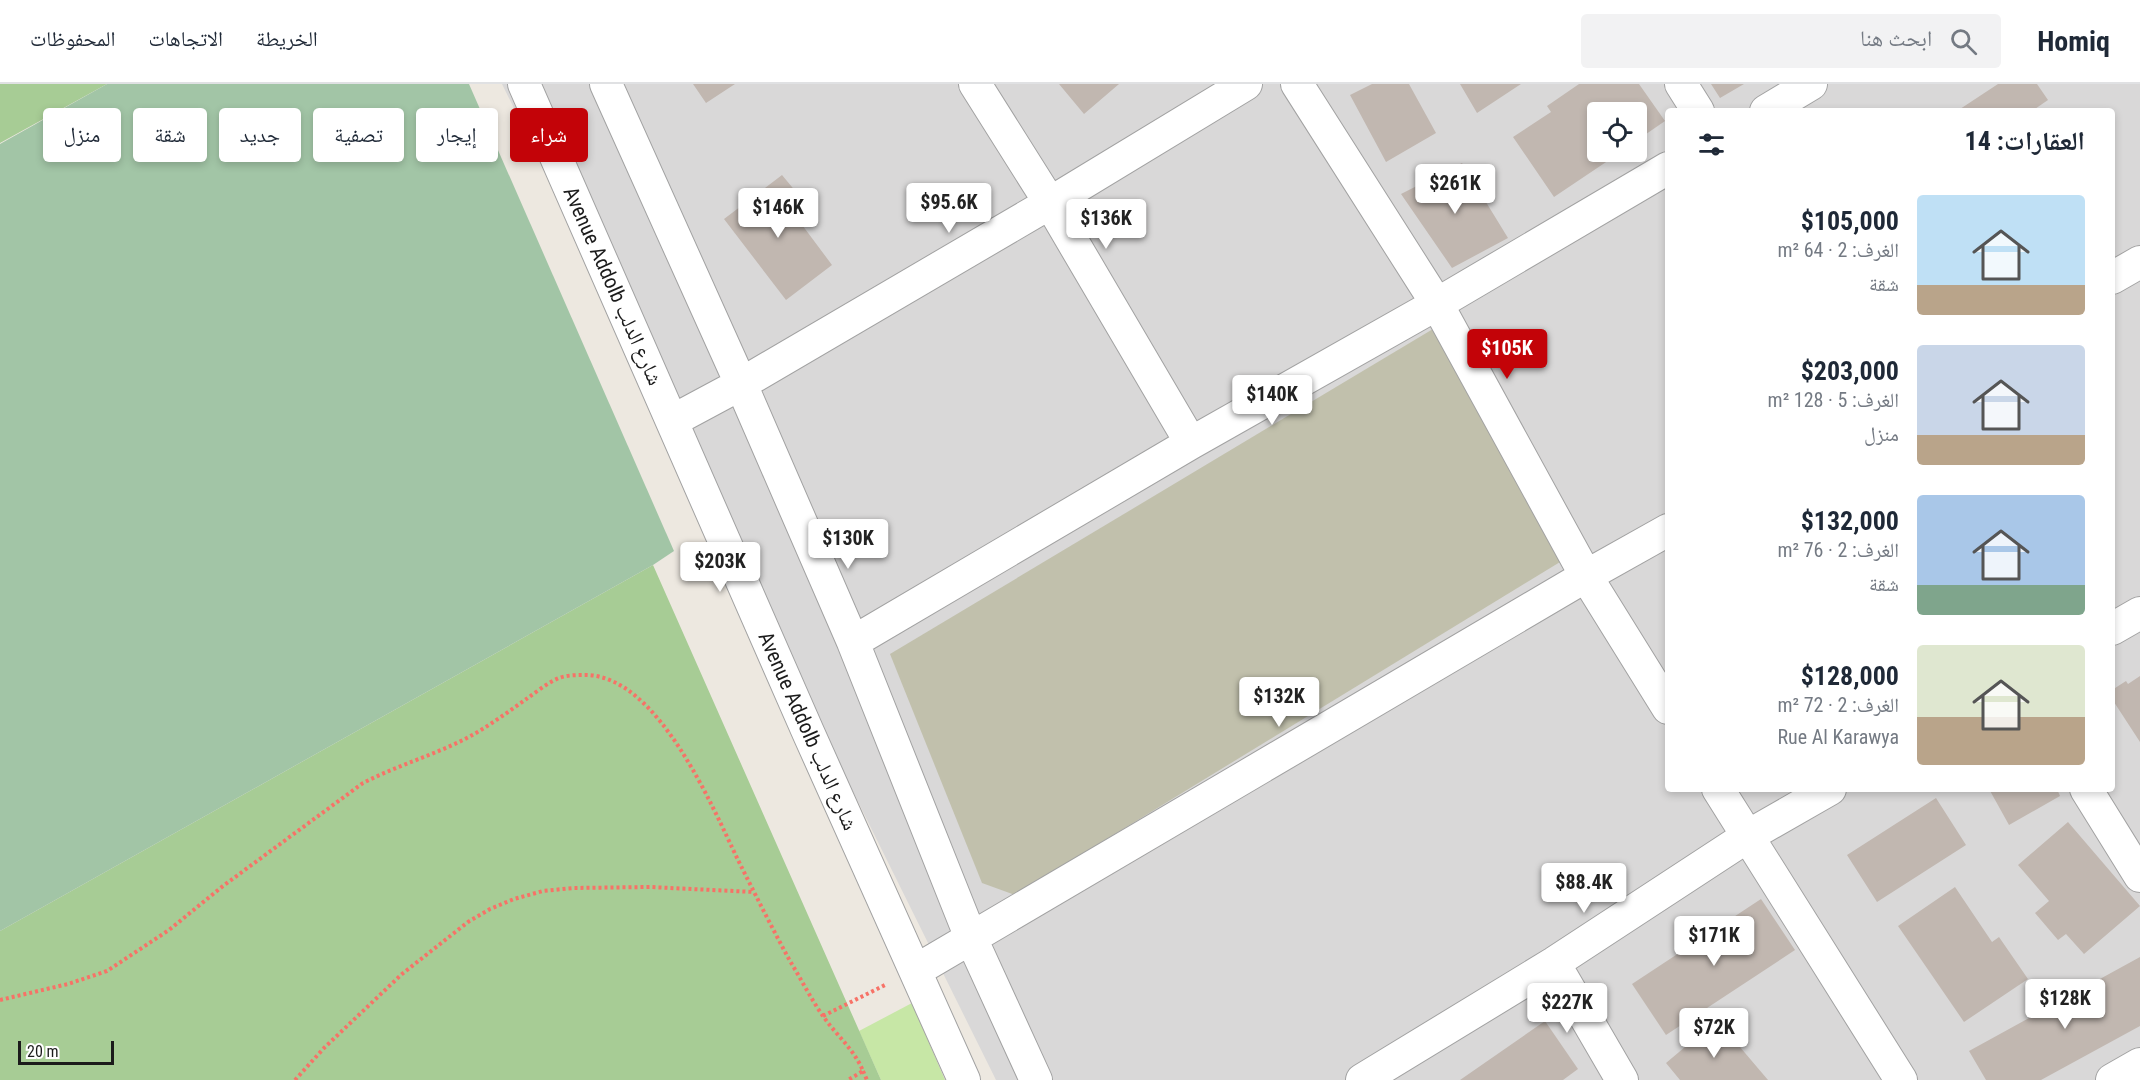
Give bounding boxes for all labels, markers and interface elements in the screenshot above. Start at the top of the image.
search box [1581,14,2001,68]
icon: search [1947,25,1980,58]
text: Homiq [2037,25,2110,58]
text: ابحث هنا [1860,26,1932,51]
text: المحفوظات [30,27,115,51]
text: الاتجاهات [148,27,223,51]
text: الخريطة [256,27,318,51]
map controls [1587,102,1647,162]
button: locate [1587,102,1647,162]
chip: منزل [43,108,121,162]
chip: شقة [133,108,207,162]
chip: جديد [219,108,301,162]
chip: تصفية [313,108,404,162]
chip: إيجار [416,108,498,162]
chip: شراء [510,108,588,162]
text: العقارات: 14 [1965,126,2085,156]
icon: filters [1695,128,1728,161]
pin: $261K [1413,164,1497,215]
text: $261K [1429,171,1481,195]
street label: Avenue Addolb شارع الدلب [557,183,668,389]
pin: $95.6K [900,183,998,234]
pin: $146K [736,188,820,239]
text: $95.6K [920,190,978,214]
text: $146K [752,195,804,219]
pin: $136K [1064,199,1148,250]
text: $136K [1080,206,1132,230]
text: $105,000 [1801,206,1899,236]
icon: home [1965,219,2037,291]
text: الغرف: 2 · 64 m² [1777,238,1899,262]
text: شقة [1869,272,1899,296]
pin: $105K [1465,329,1549,380]
text: $105K [1481,336,1533,360]
text: $203,000 [1801,356,1899,386]
icon: home [1965,369,2037,441]
pin: $140K [1230,375,1314,426]
text: $140K [1246,382,1298,406]
text: الغرف: 5 · 128 m² [1768,388,1899,412]
text: منزل [1864,422,1899,446]
text: $132,000 [1801,506,1899,536]
pin: $130K [806,519,890,570]
icon: home [1965,519,2037,591]
text: $130K [822,526,874,550]
text: الغرف: 2 · 76 m² [1777,538,1899,562]
pin: $203K [678,542,762,593]
text: $203K [694,549,746,573]
text: شقة [1869,572,1899,596]
street label: Avenue Addolb شارع الدلب [752,628,863,834]
text: $128,000 [1801,661,1899,691]
icon: home [1965,669,2037,741]
pin: $132K [1237,677,1321,728]
text: $132K [1253,684,1305,708]
text: الغرف: 2 · 72 m² [1777,693,1899,717]
text: Rue Al Karawya [1778,725,1899,749]
pin: $88.4K [1535,863,1633,914]
text: $88.4K [1555,870,1613,894]
pin: $171K [1672,916,1756,967]
text: $171K [1688,923,1740,947]
pin: $128K [2023,979,2107,1030]
pin: $227K [1525,983,1609,1034]
text: $128K [2039,986,2091,1010]
text: $227K [1541,990,1593,1014]
pin: $72K [1678,1008,1750,1059]
text: $72K [1693,1015,1735,1039]
scale bar [18,1038,114,1066]
text: 20 m [27,1042,59,1061]

